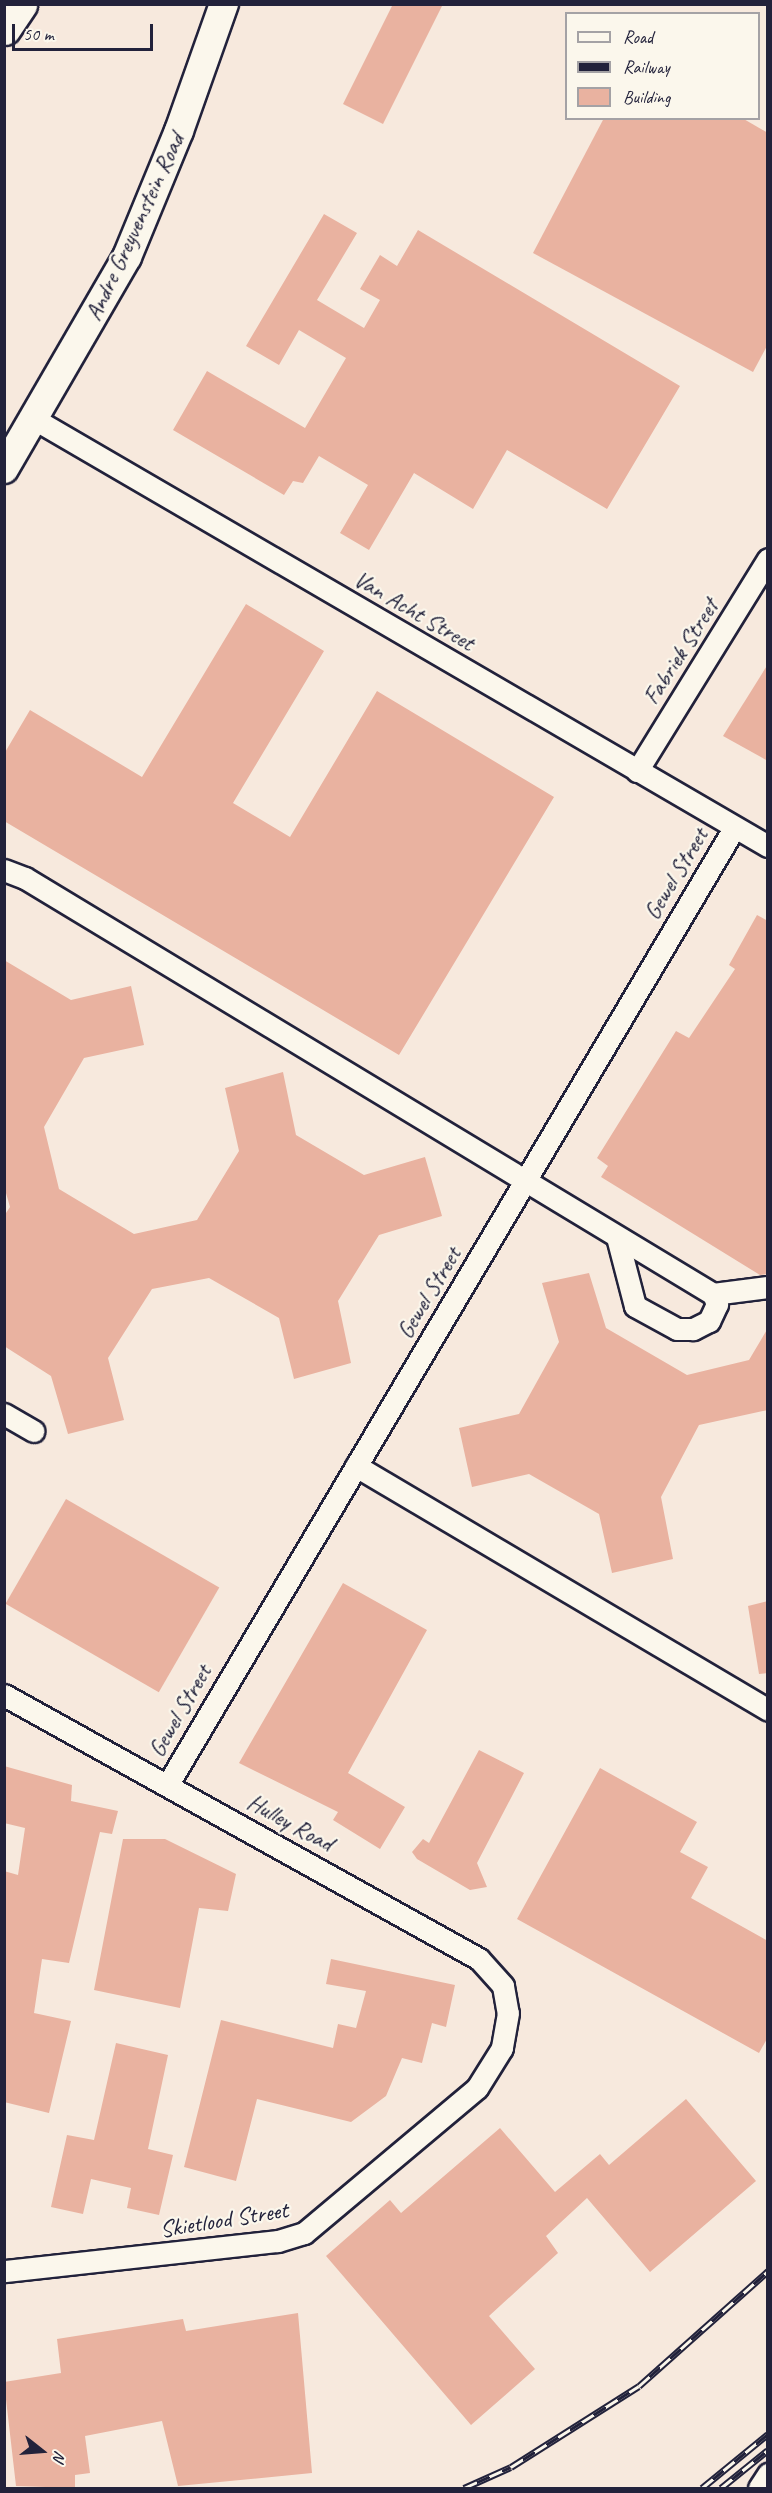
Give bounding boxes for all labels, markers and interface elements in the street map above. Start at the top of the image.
scale bar [15,12,156,50]
legend [565,12,760,120]
text: 50 m [23,23,54,45]
text: Road [623,26,653,48]
text: Railway [623,56,670,78]
text: Building [623,86,670,108]
street label: Andre Greyvenstein Road [79,129,191,325]
street label: Van Acht Street [348,565,480,657]
street label: Fabriek Street [637,594,725,710]
street label: Gewel Street [637,823,715,925]
street label: Gewel Street [390,1242,468,1344]
street label: Gewel Street [142,1660,218,1762]
street label: Hulley Road [242,1788,338,1858]
street label: Skietlood Street [158,2196,290,2244]
north arrow [12,2421,72,2481]
text: N [48,2449,70,2464]

